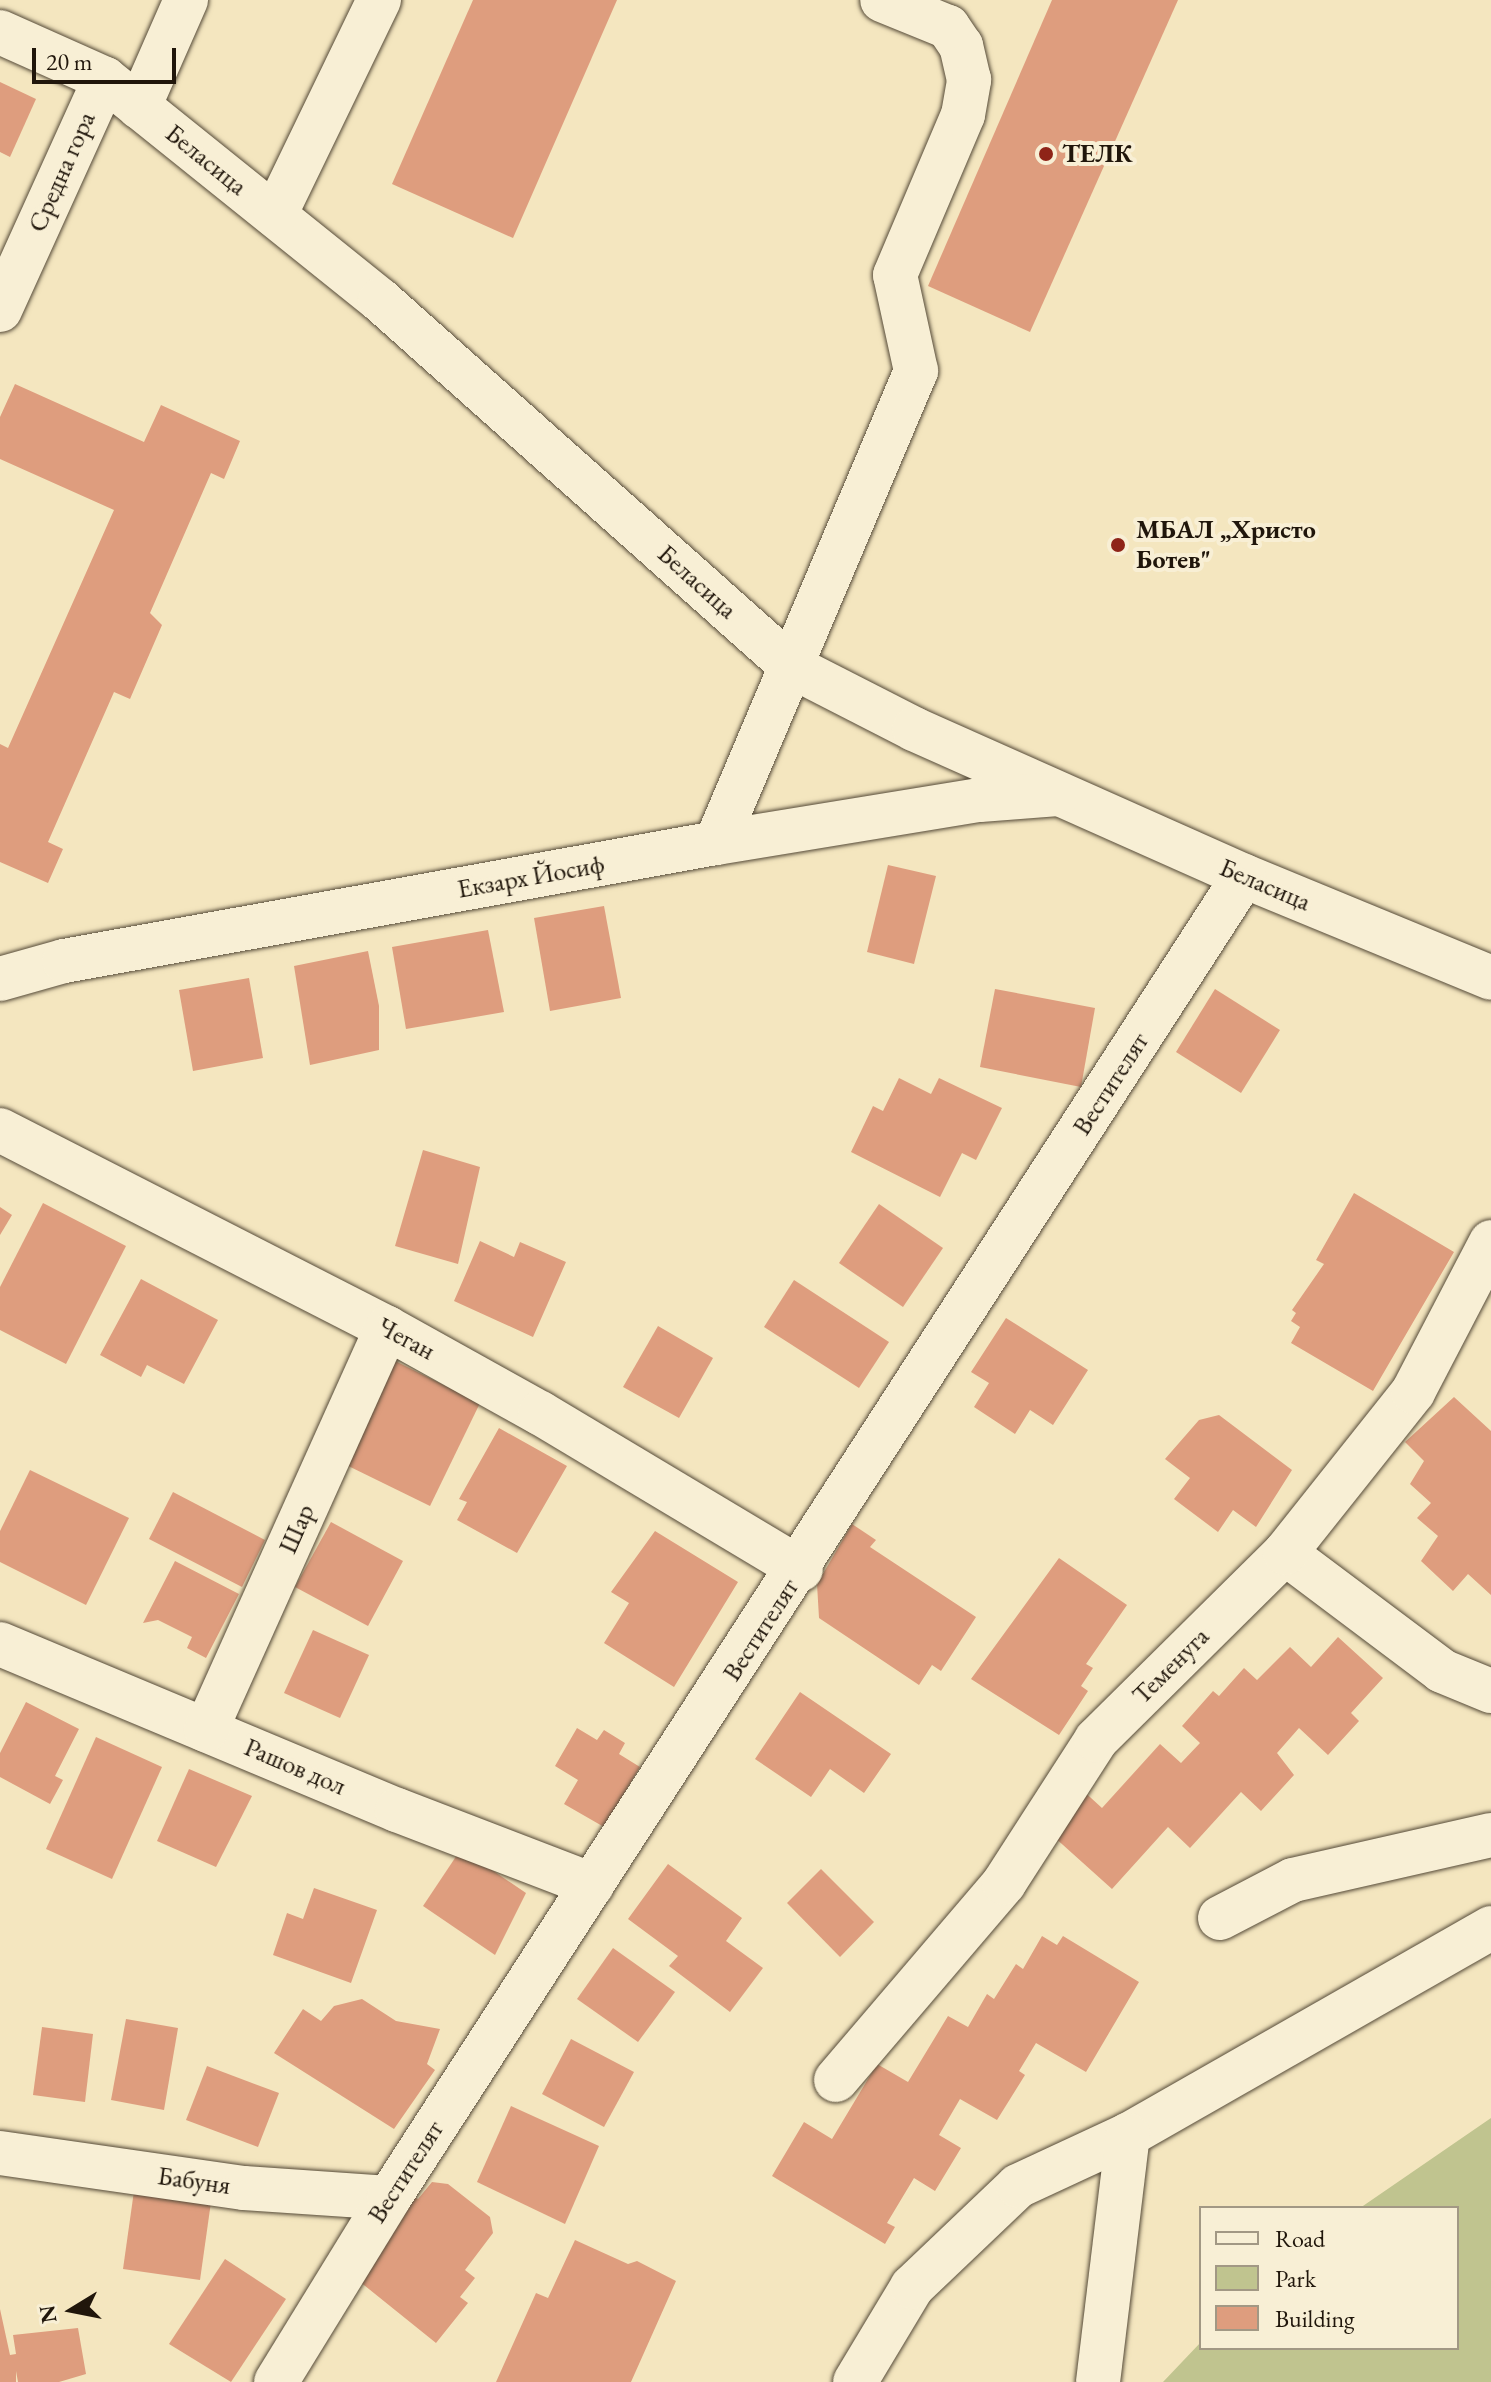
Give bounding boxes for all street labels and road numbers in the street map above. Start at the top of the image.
street label: Средна гора [22,107,102,237]
street label: Беласица [159,118,253,202]
street label: Беласица [651,538,743,626]
street label: Екзарх Йосиф [455,849,607,905]
street label: Беласица [1215,852,1315,918]
street label: Вестителят [1066,1027,1156,1141]
street label: Чеган [372,1311,440,1367]
street label: Шар [272,1499,322,1559]
street label: Вестителят [716,1573,806,1687]
street label: Теменуга [1126,1621,1216,1711]
street label: Рашов дол [240,1732,350,1802]
street label: Вестителят [361,2115,451,2229]
street label: Бабуня [155,2160,233,2202]

